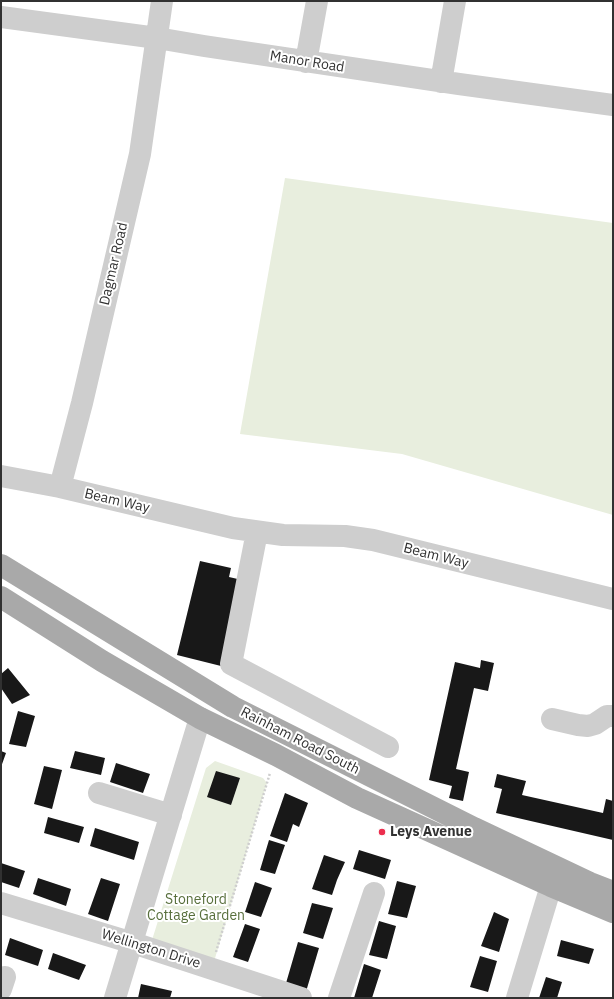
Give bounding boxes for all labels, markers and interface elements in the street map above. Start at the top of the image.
street label: Manor Road [269,48,345,76]
street label: Dagmar Road [96,221,132,307]
street label: Beam Way [83,485,151,517]
street label: Beam Way [402,540,470,572]
street label: Rainham Road South [238,704,362,778]
place label: Leys Avenue [390,824,472,840]
marker: Leys Avenue [377,827,387,837]
park label: Stoneford Cottage Garden [147,892,245,924]
street label: Wellington Drive [99,926,203,972]

